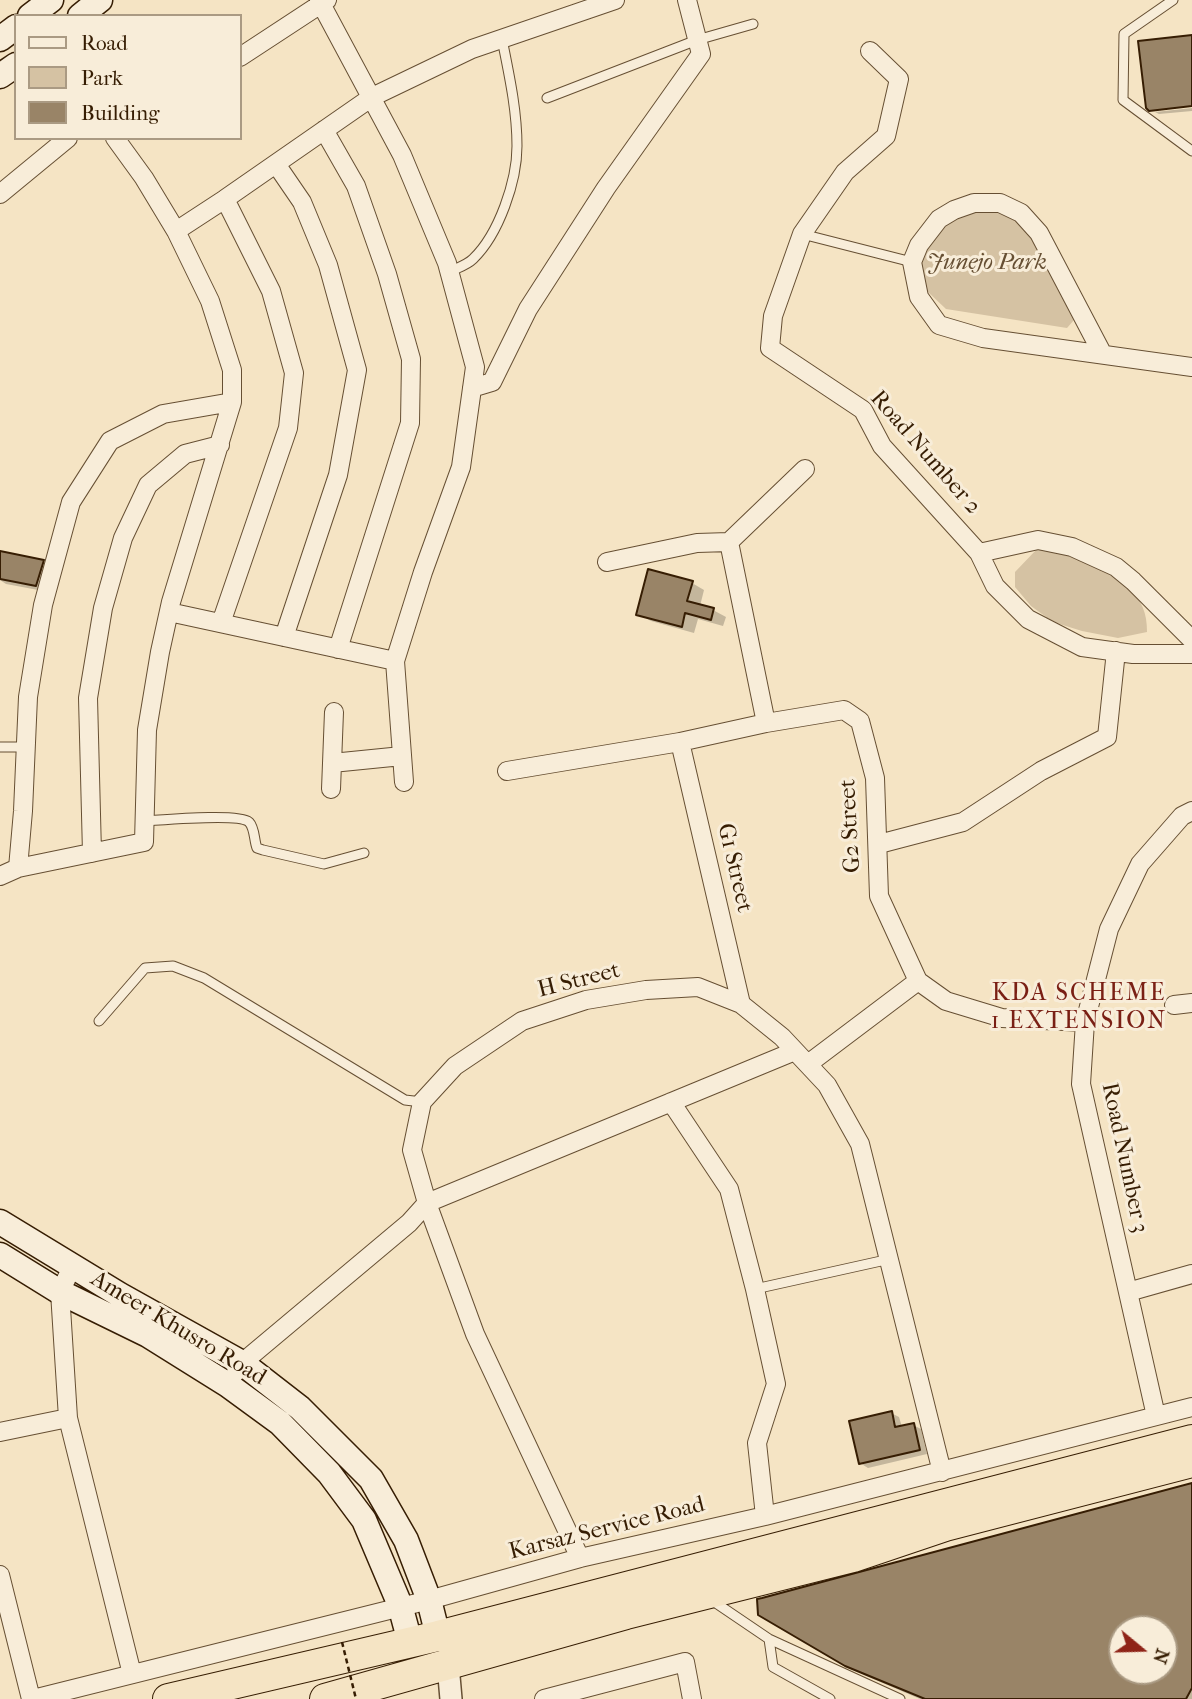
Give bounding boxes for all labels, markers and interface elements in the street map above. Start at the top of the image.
legend [14,14,242,140]
text: Road [81,31,128,55]
text: Park [81,66,123,90]
text: Building [81,101,159,125]
park label: Junejo Park [927,249,1047,277]
street label: Road Number 2 [864,385,986,521]
street label: G2 Street [835,778,867,874]
street label: G1 Street [710,821,758,915]
street label: H Street [535,957,623,1005]
district label: KDA SCHEME 1 EXTENSION [992,980,1166,1036]
street label: Road Number 3 [1095,1080,1153,1236]
street label: Ameer Khusro Road [85,1266,271,1392]
street label: Karsaz Service Road [506,1491,708,1567]
north arrow [1108,1615,1178,1685]
text: N [1148,1646,1174,1667]

